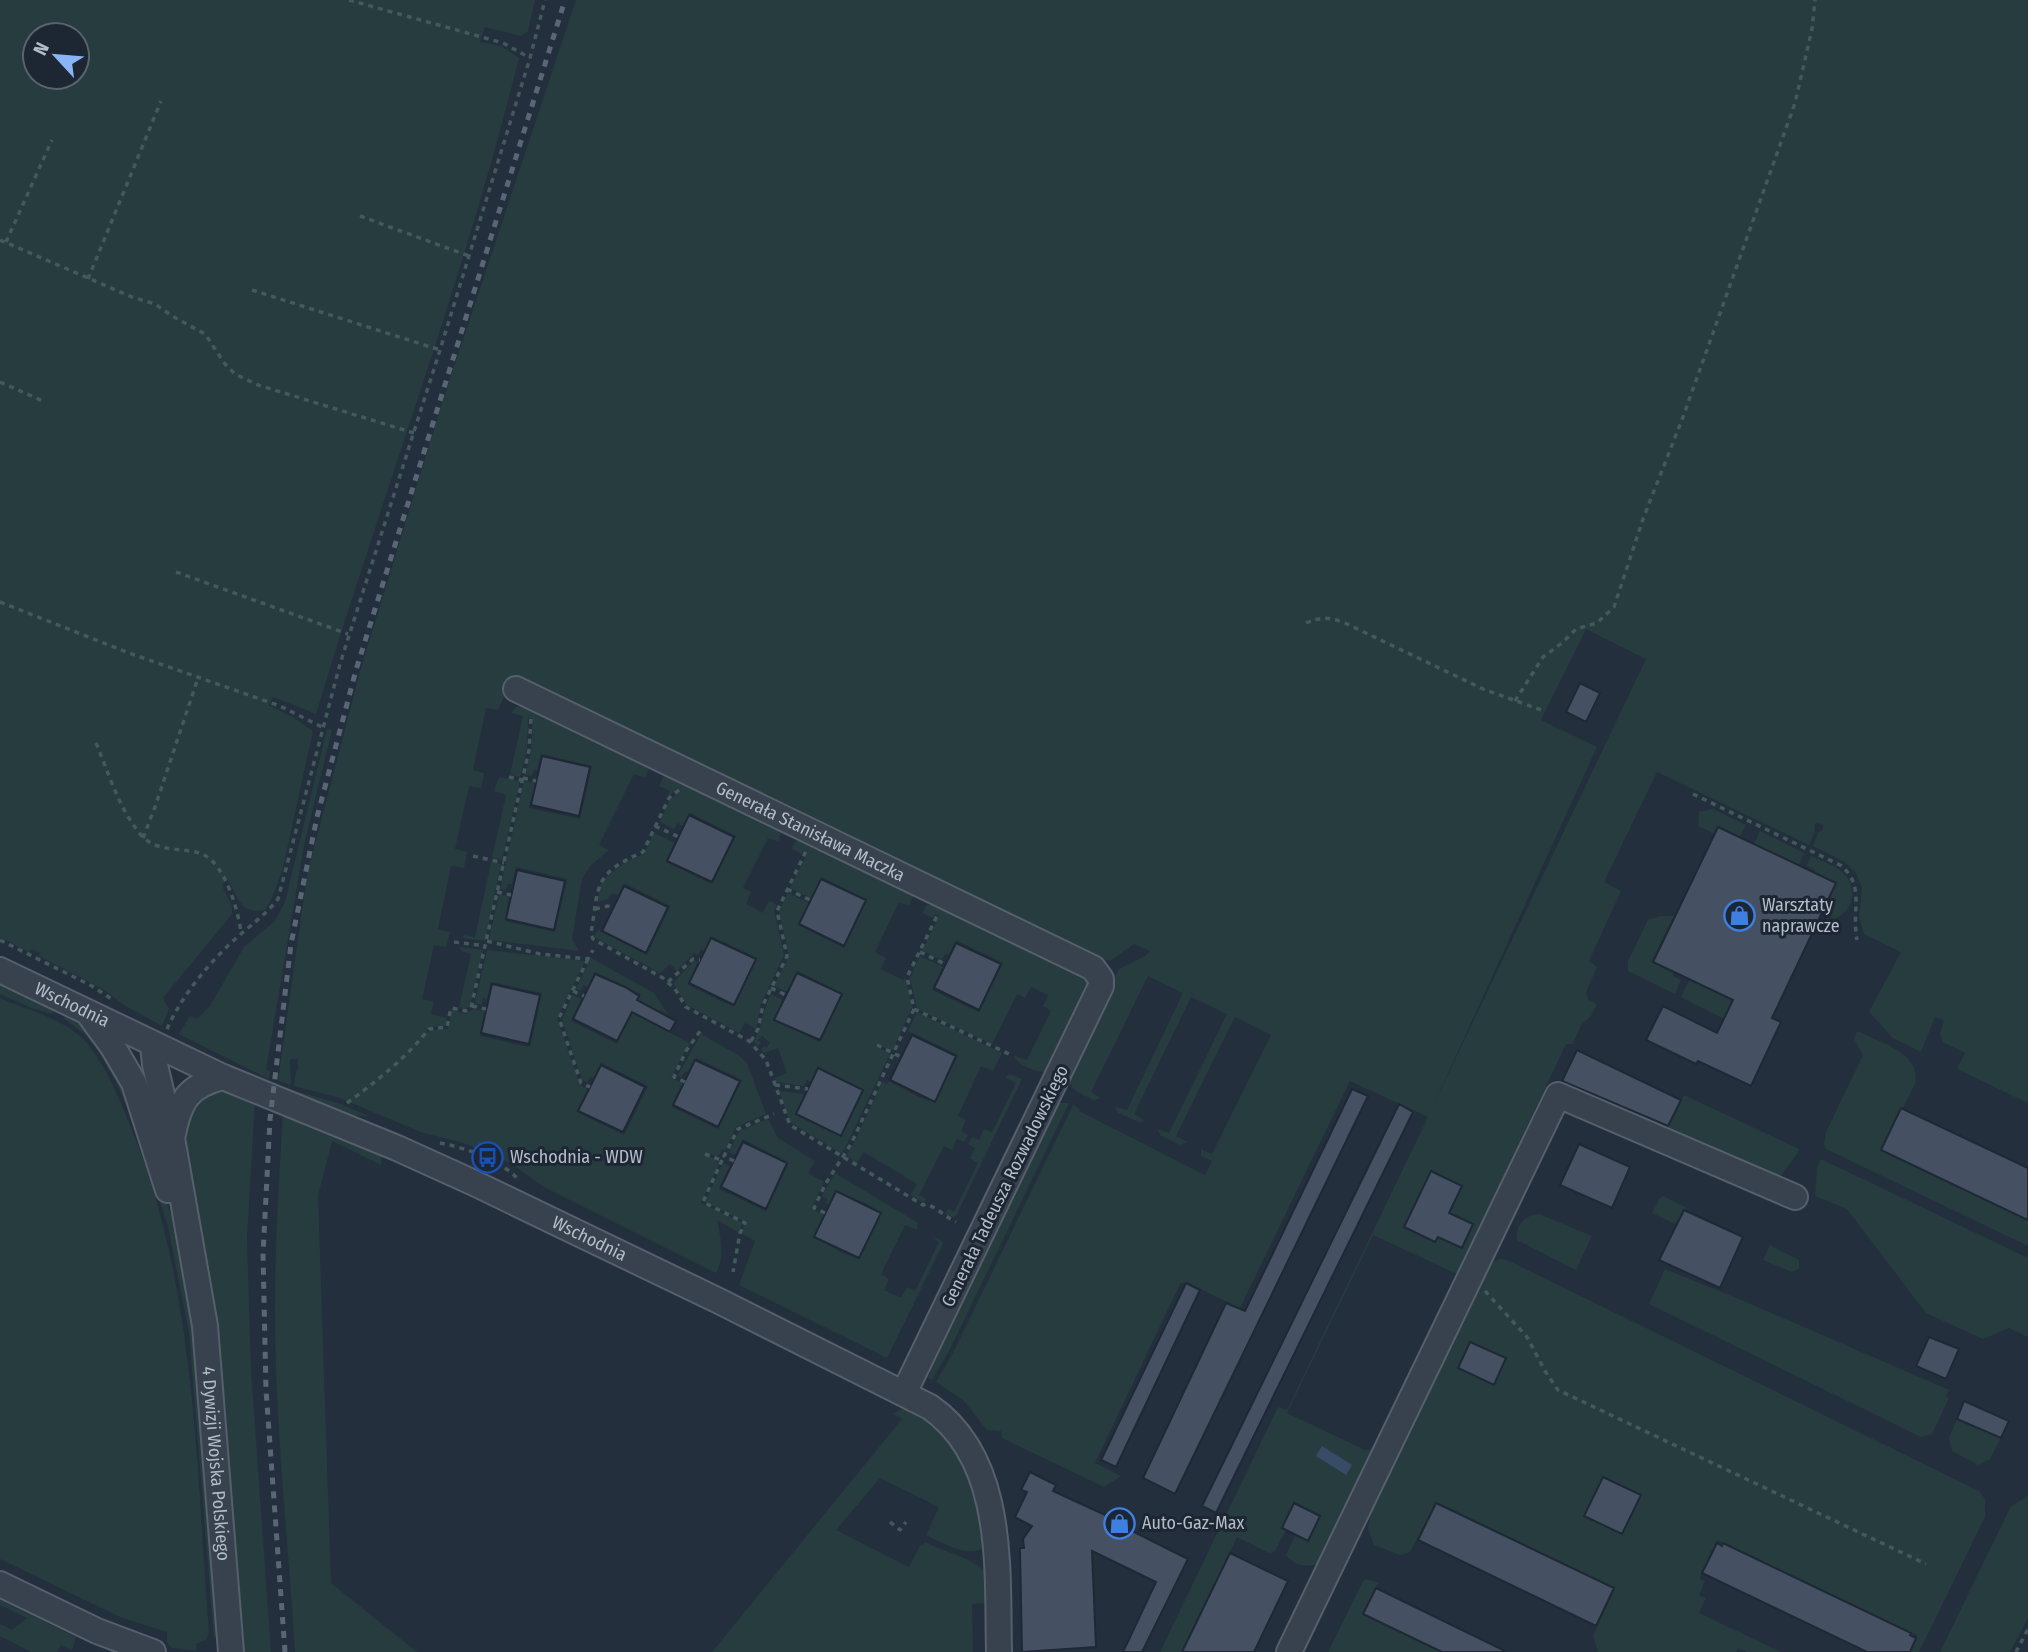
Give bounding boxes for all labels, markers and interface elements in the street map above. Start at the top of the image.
north arrow [21,21,91,91]
text: N [28,39,54,59]
street label: Generała Stanisława Maczka [712,776,909,886]
place label: Warsztaty naprawcze [1762,894,1840,937]
shop icon: Warsztaty naprawcze [1722,898,1756,932]
street label: Wschodnia [31,977,113,1032]
street label: Generała Tadeusza Rozwadowskiego [937,1061,1073,1311]
bus stop icon: Wschodnia - WDW [470,1140,504,1174]
place label: Wschodnia - WDW [510,1146,643,1168]
street label: Wschodnia [549,1211,631,1266]
street label: 4 Dywizji Wojska Polskiego [197,1366,235,1562]
shop icon: Auto-Gaz-Max [1102,1506,1136,1540]
place label: Auto-Gaz-Max [1142,1512,1245,1534]

